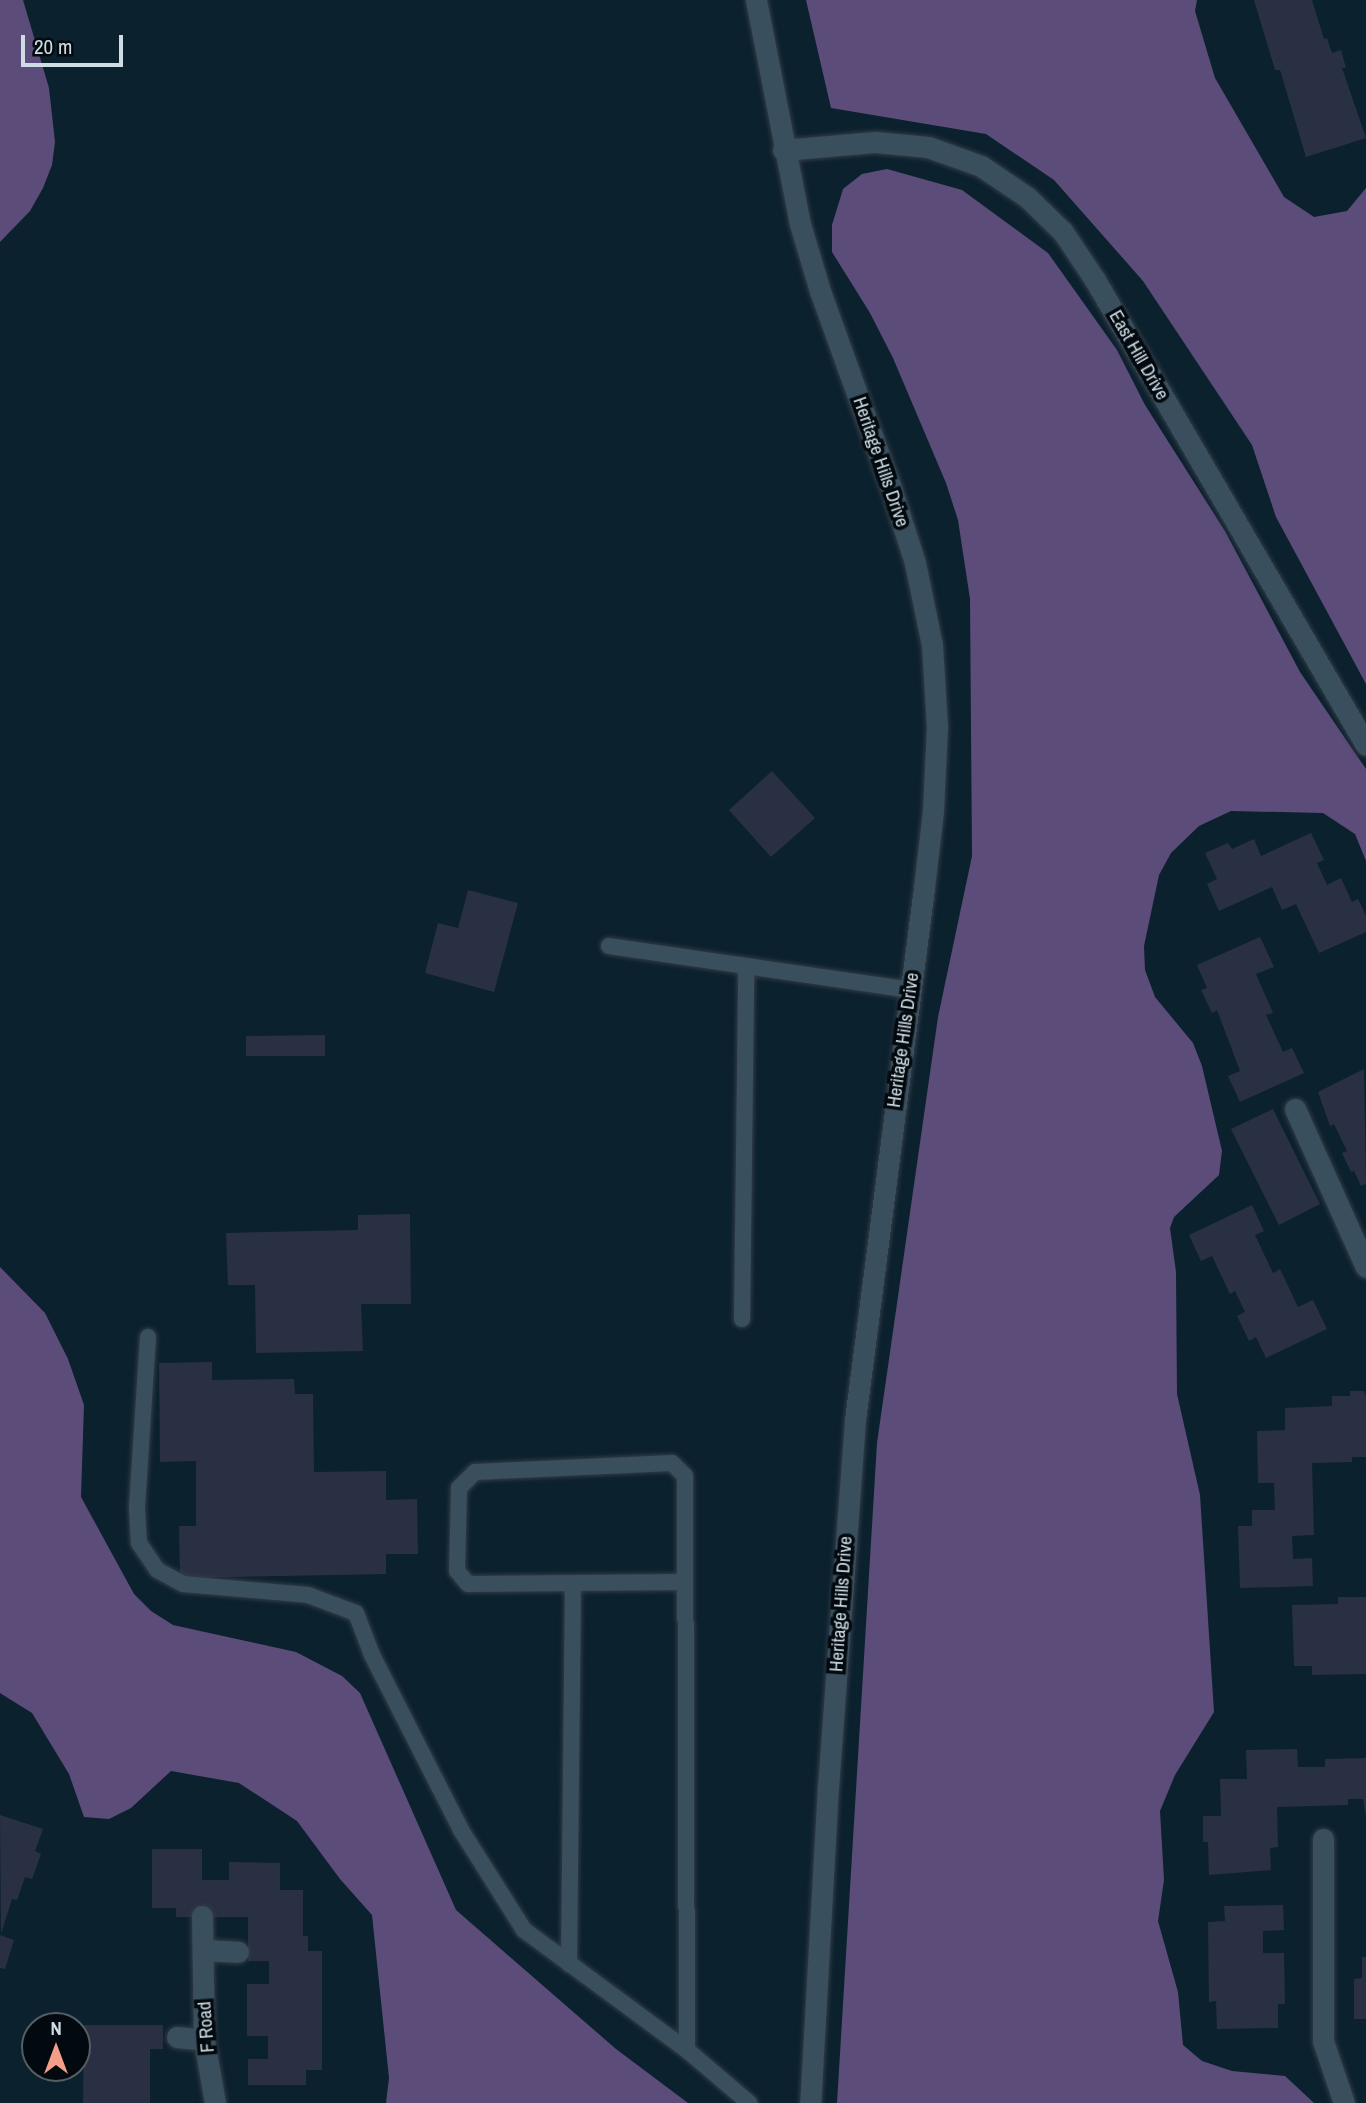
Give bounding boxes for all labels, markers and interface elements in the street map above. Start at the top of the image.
scale bar [24,21,126,65]
text: 20 m [34,32,72,61]
street label: East Hill Drive [1104,306,1174,404]
street label: Heritage Hills Drive [848,394,914,530]
street label: Heritage Hills Drive [882,971,924,1109]
street label: Heritage Hills Drive [825,1535,857,1673]
street label: F Road [193,2001,219,2053]
north arrow [21,2012,91,2082]
text: N [50,2015,62,2041]

